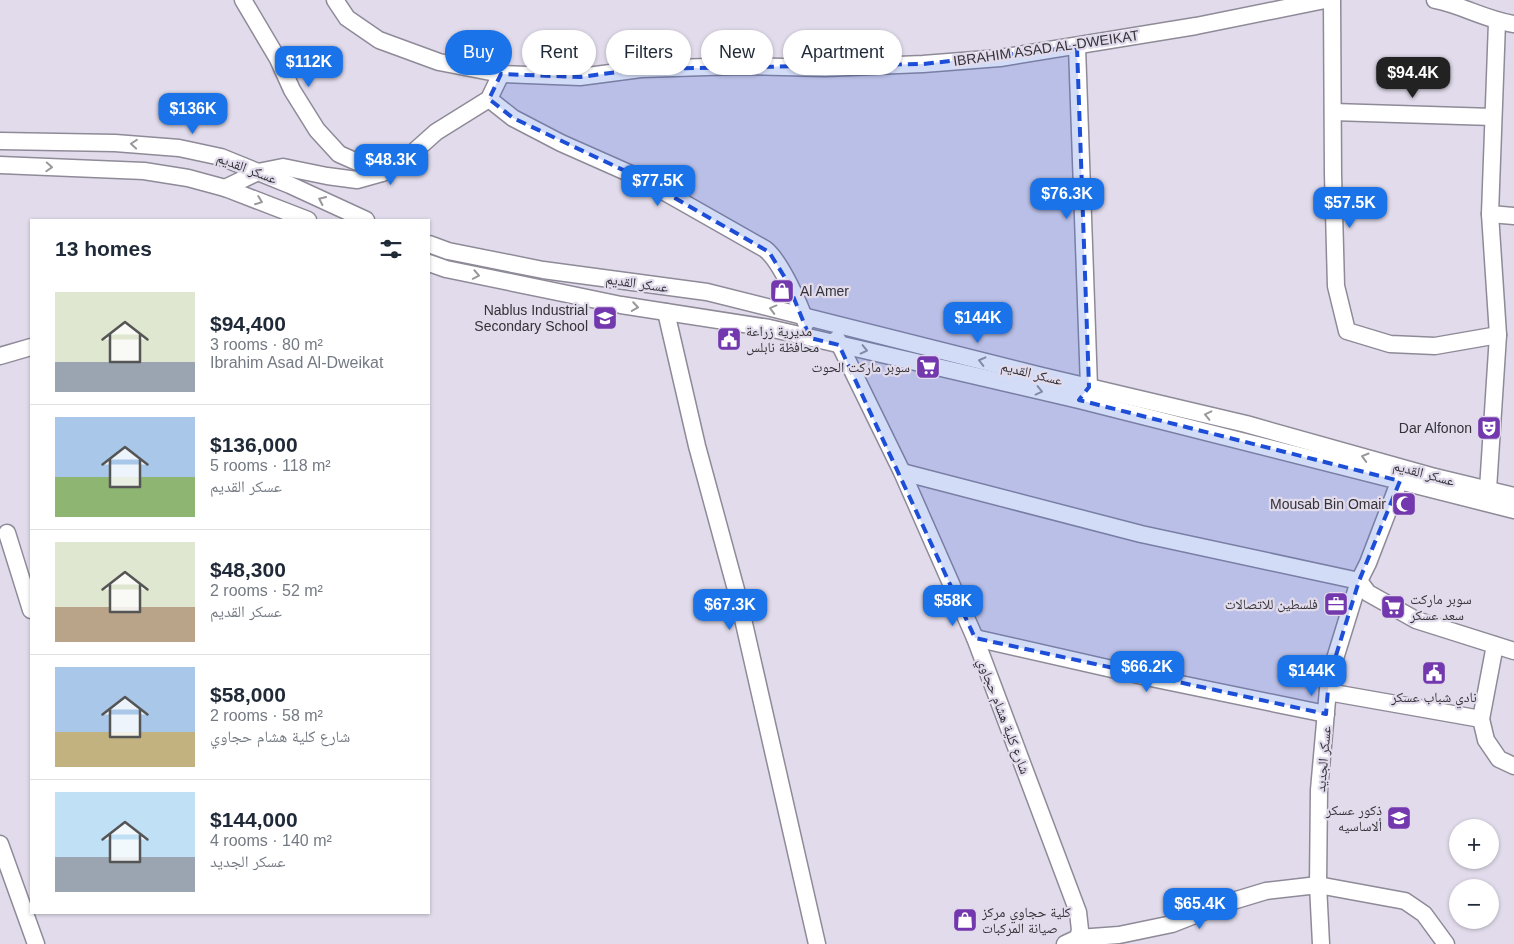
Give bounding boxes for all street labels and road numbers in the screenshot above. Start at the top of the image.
street label: IBRAHIM ASAD AL-DWEIKAT [952,27,1140,69]
street label: عسكر القديم [214,149,279,189]
street label: عسكر القديم [604,271,669,297]
street label: عسكر القديم [999,358,1064,390]
street label: عسكر القديم [1391,457,1456,491]
street label: شارع كلية هشام حجاوي [971,656,1033,777]
street label: عسكر الجديد [1312,725,1335,793]

